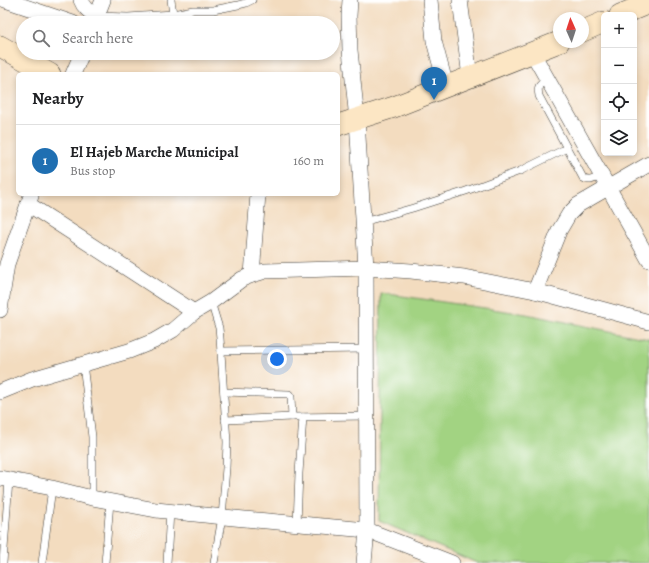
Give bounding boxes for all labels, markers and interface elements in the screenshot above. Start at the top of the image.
north arrow [553,12,589,48]
map controls [601,12,637,156]
button: + [601,12,637,48]
search box [16,16,340,60]
icon: search [30,27,52,49]
text: Search here [62,28,133,48]
button: − [601,48,637,84]
pin: 1 [421,67,447,100]
button: locate [601,84,637,120]
text: Nearby [32,87,83,110]
button: layers [601,120,637,156]
text: El Hajeb Marche Municipal [70,142,238,162]
text: 1 [43,152,47,169]
text: 160 m [293,152,324,169]
text: Bus stop [70,162,115,179]
your location [267,349,287,369]

